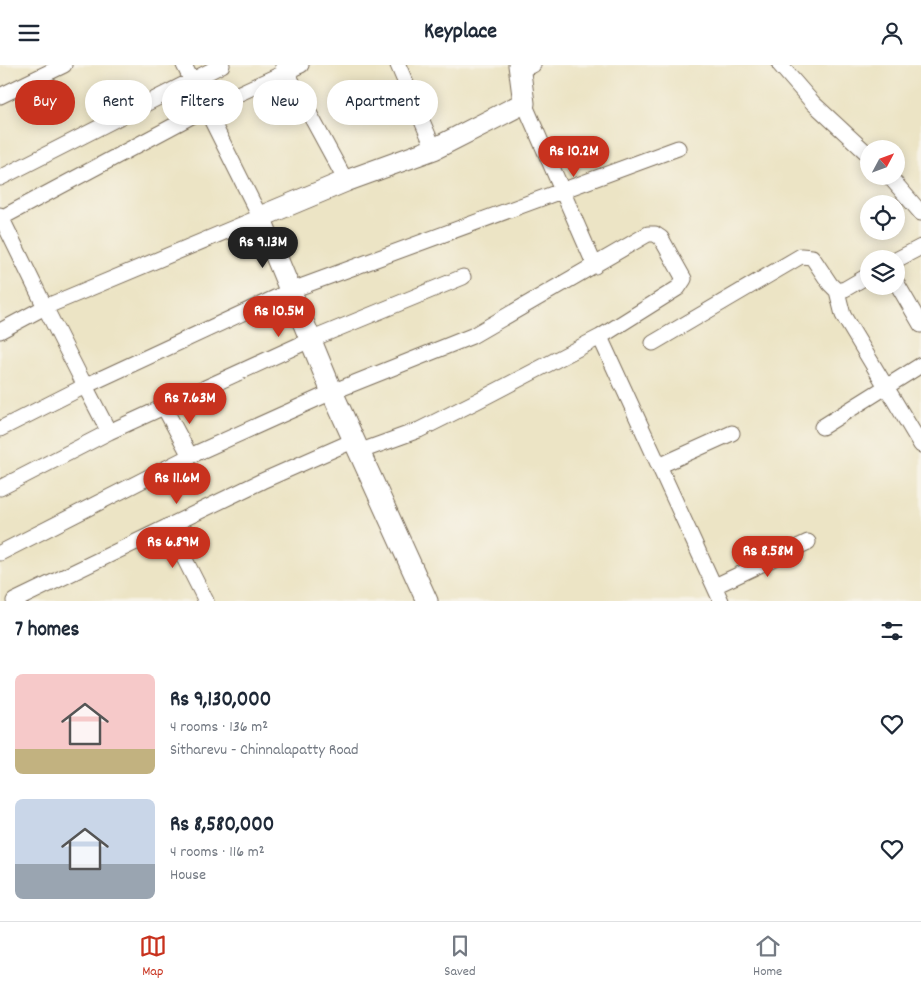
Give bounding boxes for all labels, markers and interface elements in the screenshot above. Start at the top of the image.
text: Keyplace [424,17,497,48]
icon: menu [15,19,43,47]
icon: person [878,19,906,47]
chip: Buy [15,80,75,125]
chip: Rent [85,80,152,125]
chip: Filters [162,80,243,125]
chip: New [253,80,317,125]
chip: Apartment [327,80,438,125]
pin: Rs 10.2M [522,135,626,178]
text: Rs 10.2M [549,140,599,163]
north arrow [860,140,905,185]
map controls [860,140,905,295]
button: locate [860,195,905,240]
pin: Rs 9.13M [211,227,315,269]
text: Rs 9.13M [239,231,287,254]
button: layers [860,250,905,295]
pin: Rs 10.5M [227,295,331,338]
text: Rs 10.5M [254,300,304,323]
pin: Rs 7.63M [138,383,242,425]
text: Rs 7.63M [164,387,216,410]
pin: Rs 11.6M [125,463,229,505]
text: Rs 11.6M [154,467,200,490]
pin: Rs 6.89M [121,527,225,569]
text: Rs 6.89M [147,531,199,554]
pin: Rs 8.58M [716,535,820,578]
text: Rs 8.58M [743,540,793,563]
text: 7 homes [15,616,79,646]
icon: filters [878,617,906,645]
text: Rs 9,130,000 [170,686,271,716]
icon: home [55,694,115,754]
icon: heart [878,710,906,738]
text: 4 rooms · 136 m² [170,716,268,739]
text: Sitharevu - Chinnalapatty Road [170,739,359,762]
text: Rs 8,580,000 [170,811,274,841]
icon: home [55,819,115,879]
icon: heart [878,835,906,863]
text: 4 rooms · 116 m² [170,841,265,864]
text: House [170,864,206,887]
tab: Map [139,932,167,982]
tab: Saved [444,932,476,982]
tab: Home [753,932,782,982]

